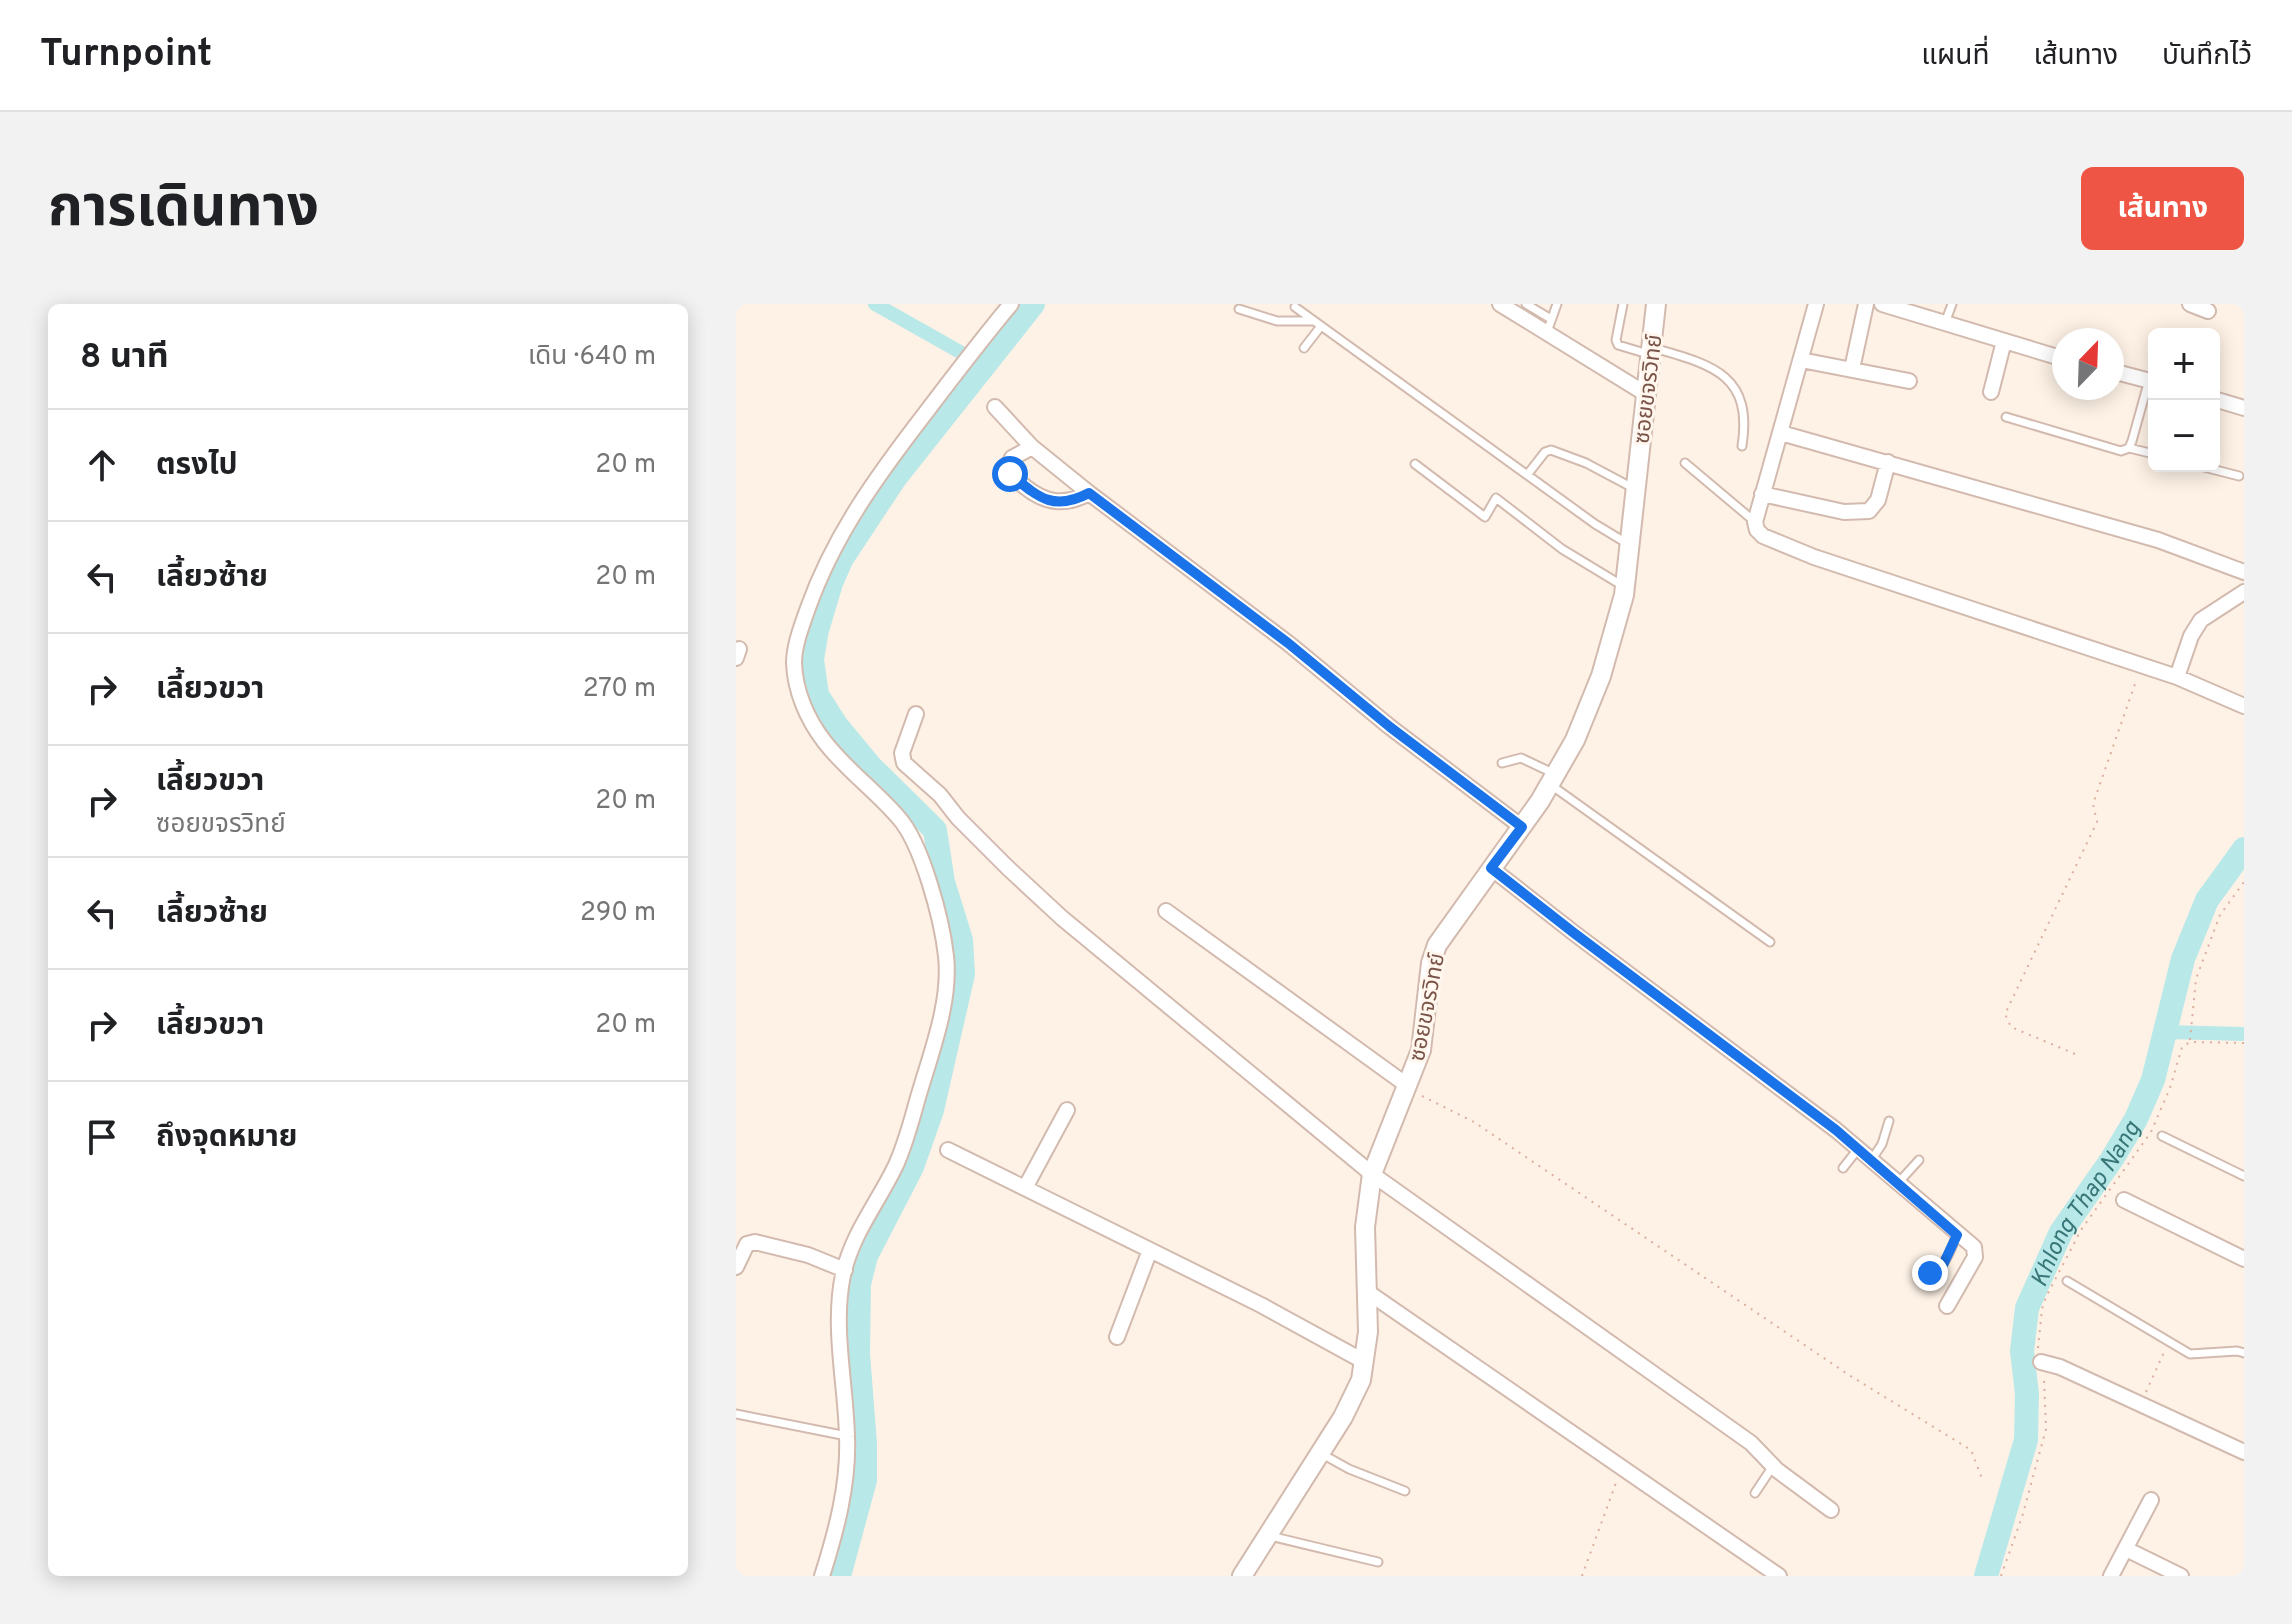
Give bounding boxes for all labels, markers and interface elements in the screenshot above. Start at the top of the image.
text: Turnpoint [40,31,212,80]
text: แผนที่ [1921,39,1989,75]
text: เส้นทาง [2033,39,2118,75]
text: บันทึกไว้ [2162,39,2252,75]
button: เส้นทาง [2081,167,2244,250]
text: การเดินทาง [48,176,319,246]
north arrow [2052,328,2124,400]
map controls [2148,328,2220,472]
button: + [2148,328,2220,400]
street label: ซอยขจรวิทย์ [1629,333,1670,445]
text: 8 นาที [80,337,169,380]
text: เดิน · 640 m [528,341,656,374]
button: − [2148,400,2220,472]
icon: ahead [80,443,124,487]
text: ตรงไป [156,448,238,485]
text: 20 m [595,449,656,482]
route start [992,456,1028,492]
icon: left [80,555,124,599]
text: เลี้ยวซ้าย [156,560,268,597]
text: 20 m [595,561,656,594]
icon: right [80,667,124,711]
text: เลี้ยวขวา [156,672,264,709]
text: 270 m [583,673,656,706]
text: เลี้ยวขวา [156,764,264,801]
icon: right [80,779,124,823]
text: 20 m [595,785,656,818]
text: ซอยขจรวิทย์ [156,809,286,842]
icon: left [80,891,124,935]
text: เลี้ยวซ้าย [156,896,268,933]
text: 290 m [580,897,656,930]
street label: ซอยขจรวิทย์ [1405,951,1452,1064]
icon: right [80,1003,124,1047]
text: เลี้ยวขวา [156,1008,264,1045]
text: 20 m [595,1009,656,1042]
icon: arrive [80,1115,124,1159]
water label: Khlong Thap Nang [2025,1115,2149,1292]
text: ถึงจุดหมาย [156,1120,297,1157]
route end [1912,1255,1948,1291]

